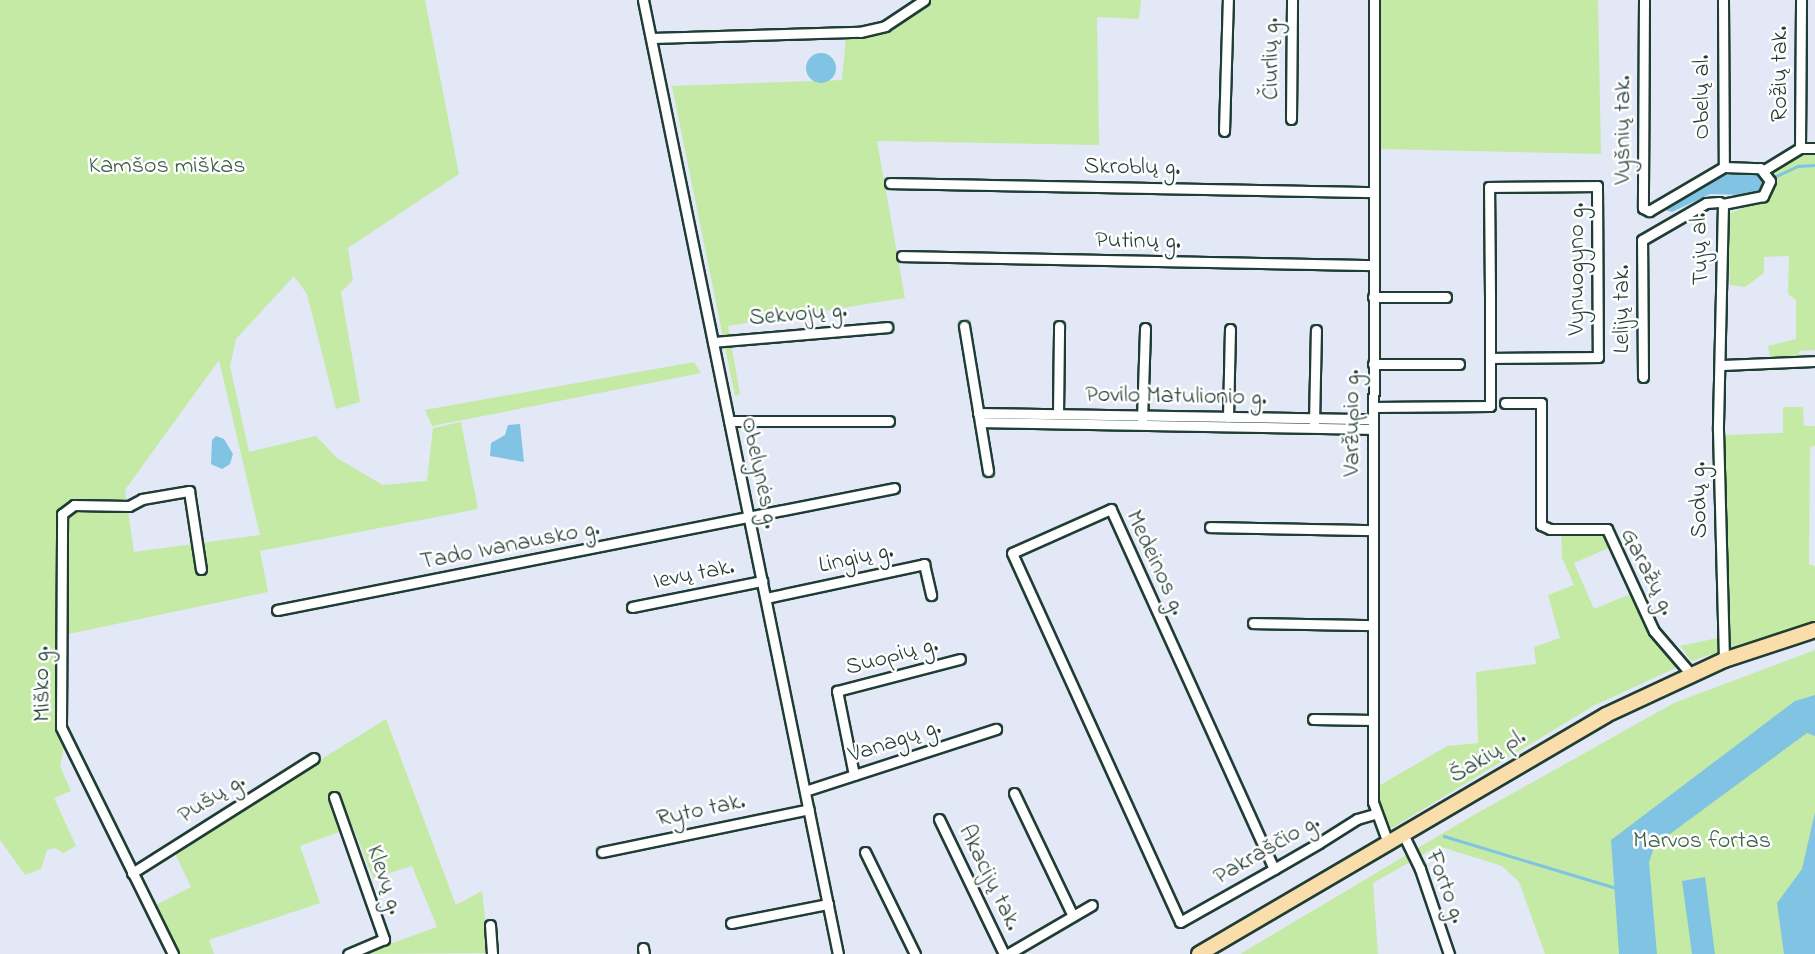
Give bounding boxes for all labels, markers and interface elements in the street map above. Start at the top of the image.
street label: Čiurlių g. [1258,18,1286,100]
street label: Rožių tak. [1767,26,1795,122]
street label: Obelų al. [1689,55,1717,139]
street label: Vyšnių tak. [1610,75,1638,185]
park label: Kamšos miškas [89,153,245,181]
street label: Skroblų g. [1084,153,1180,183]
street label: Vynuogyno g. [1564,203,1592,335]
street label: Tujų al. [1685,212,1717,286]
street label: Putinų g. [1095,227,1181,257]
street label: Lelijų tak. [1609,265,1637,353]
street label: Sekvojų g. [748,296,848,334]
street label: Varžupio g. [1339,370,1367,476]
street label: Povilo Matulionio g. [1085,381,1267,413]
street label: Obelynės g. [733,415,785,531]
street label: Sodų g. [1685,461,1715,539]
street label: Medeinos g. [1118,506,1192,620]
street label: Tado Ivanausko g. [418,515,602,577]
street label: Garažų g. [1613,524,1681,620]
street label: Lingių g. [816,537,896,581]
street label: Ievų tak. [651,553,737,597]
street label: Suopių g. [843,631,941,683]
street label: Miško g. [28,646,58,722]
street label: Vanagų g. [845,714,945,770]
street label: Šakių pl. [1445,723,1531,791]
street label: Pušų g. [173,767,251,831]
street label: Ryto tak. [654,788,748,834]
street label: Pakraščio g. [1209,808,1325,892]
street label: Akacijų tak. [951,820,1027,936]
park label: Marvos fortas [1633,828,1771,856]
street label: Klevų g. [359,842,409,918]
street label: Forto g. [1418,847,1472,927]

